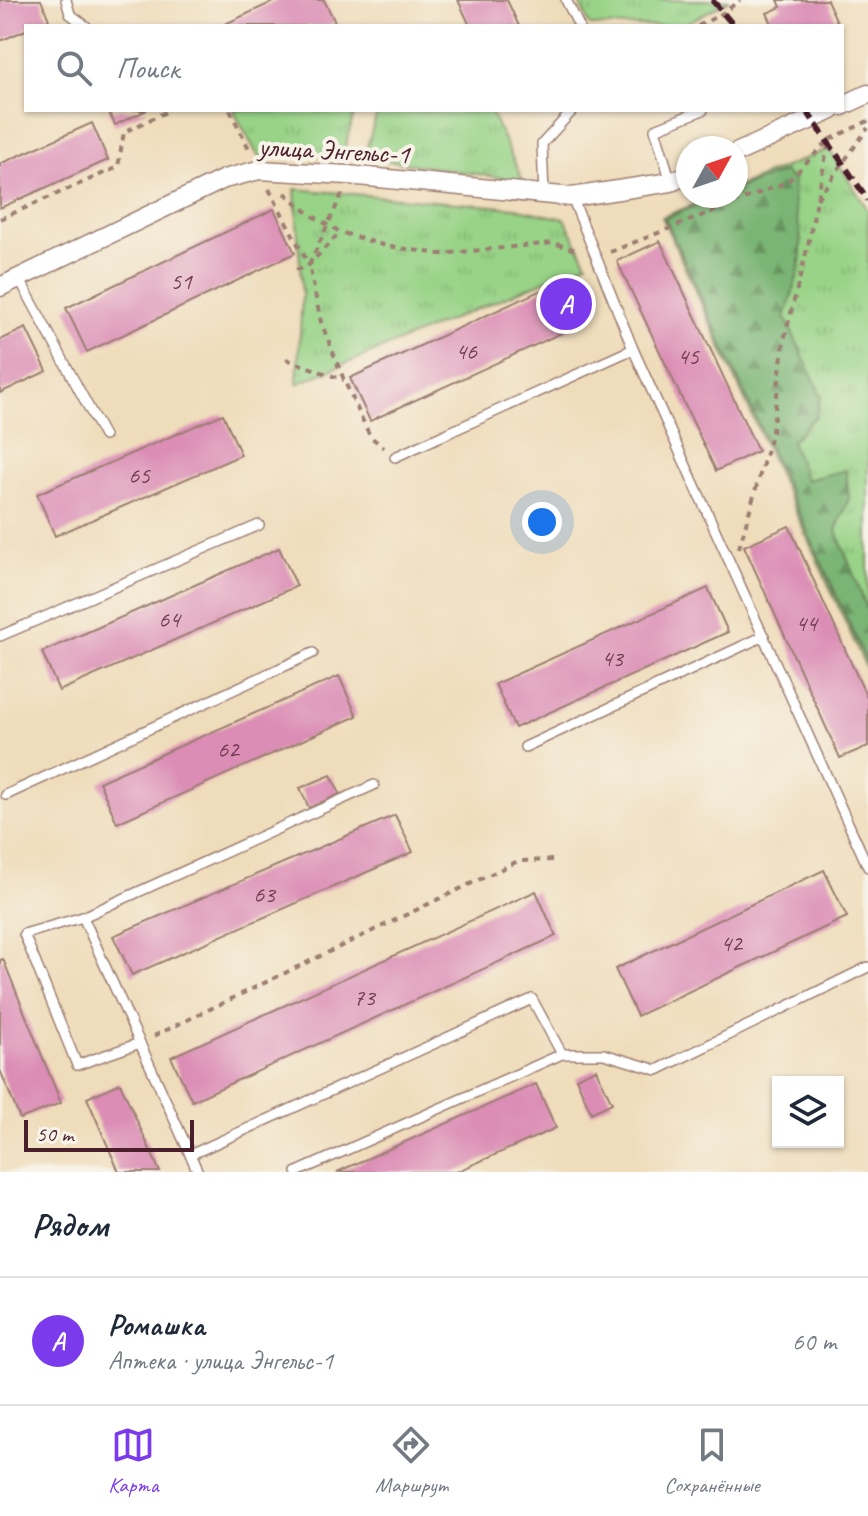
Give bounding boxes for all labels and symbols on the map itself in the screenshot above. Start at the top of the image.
street label: улица Энгельс-1 [256,128,412,172]
north arrow [676,136,748,208]
house number: 51 [170,266,193,296]
pin: A [540,274,592,334]
house number: 46 [455,336,478,366]
house number: 45 [677,341,700,371]
house number: 65 [128,460,151,490]
your location [522,502,562,542]
house number: 64 [158,604,182,634]
house number: 44 [795,608,819,638]
house number: 43 [601,643,625,673]
house number: 62 [217,734,241,764]
house number: 63 [253,879,277,909]
house number: 42 [720,928,744,958]
house number: 73 [353,982,377,1012]
scale bar [24,1116,194,1152]

